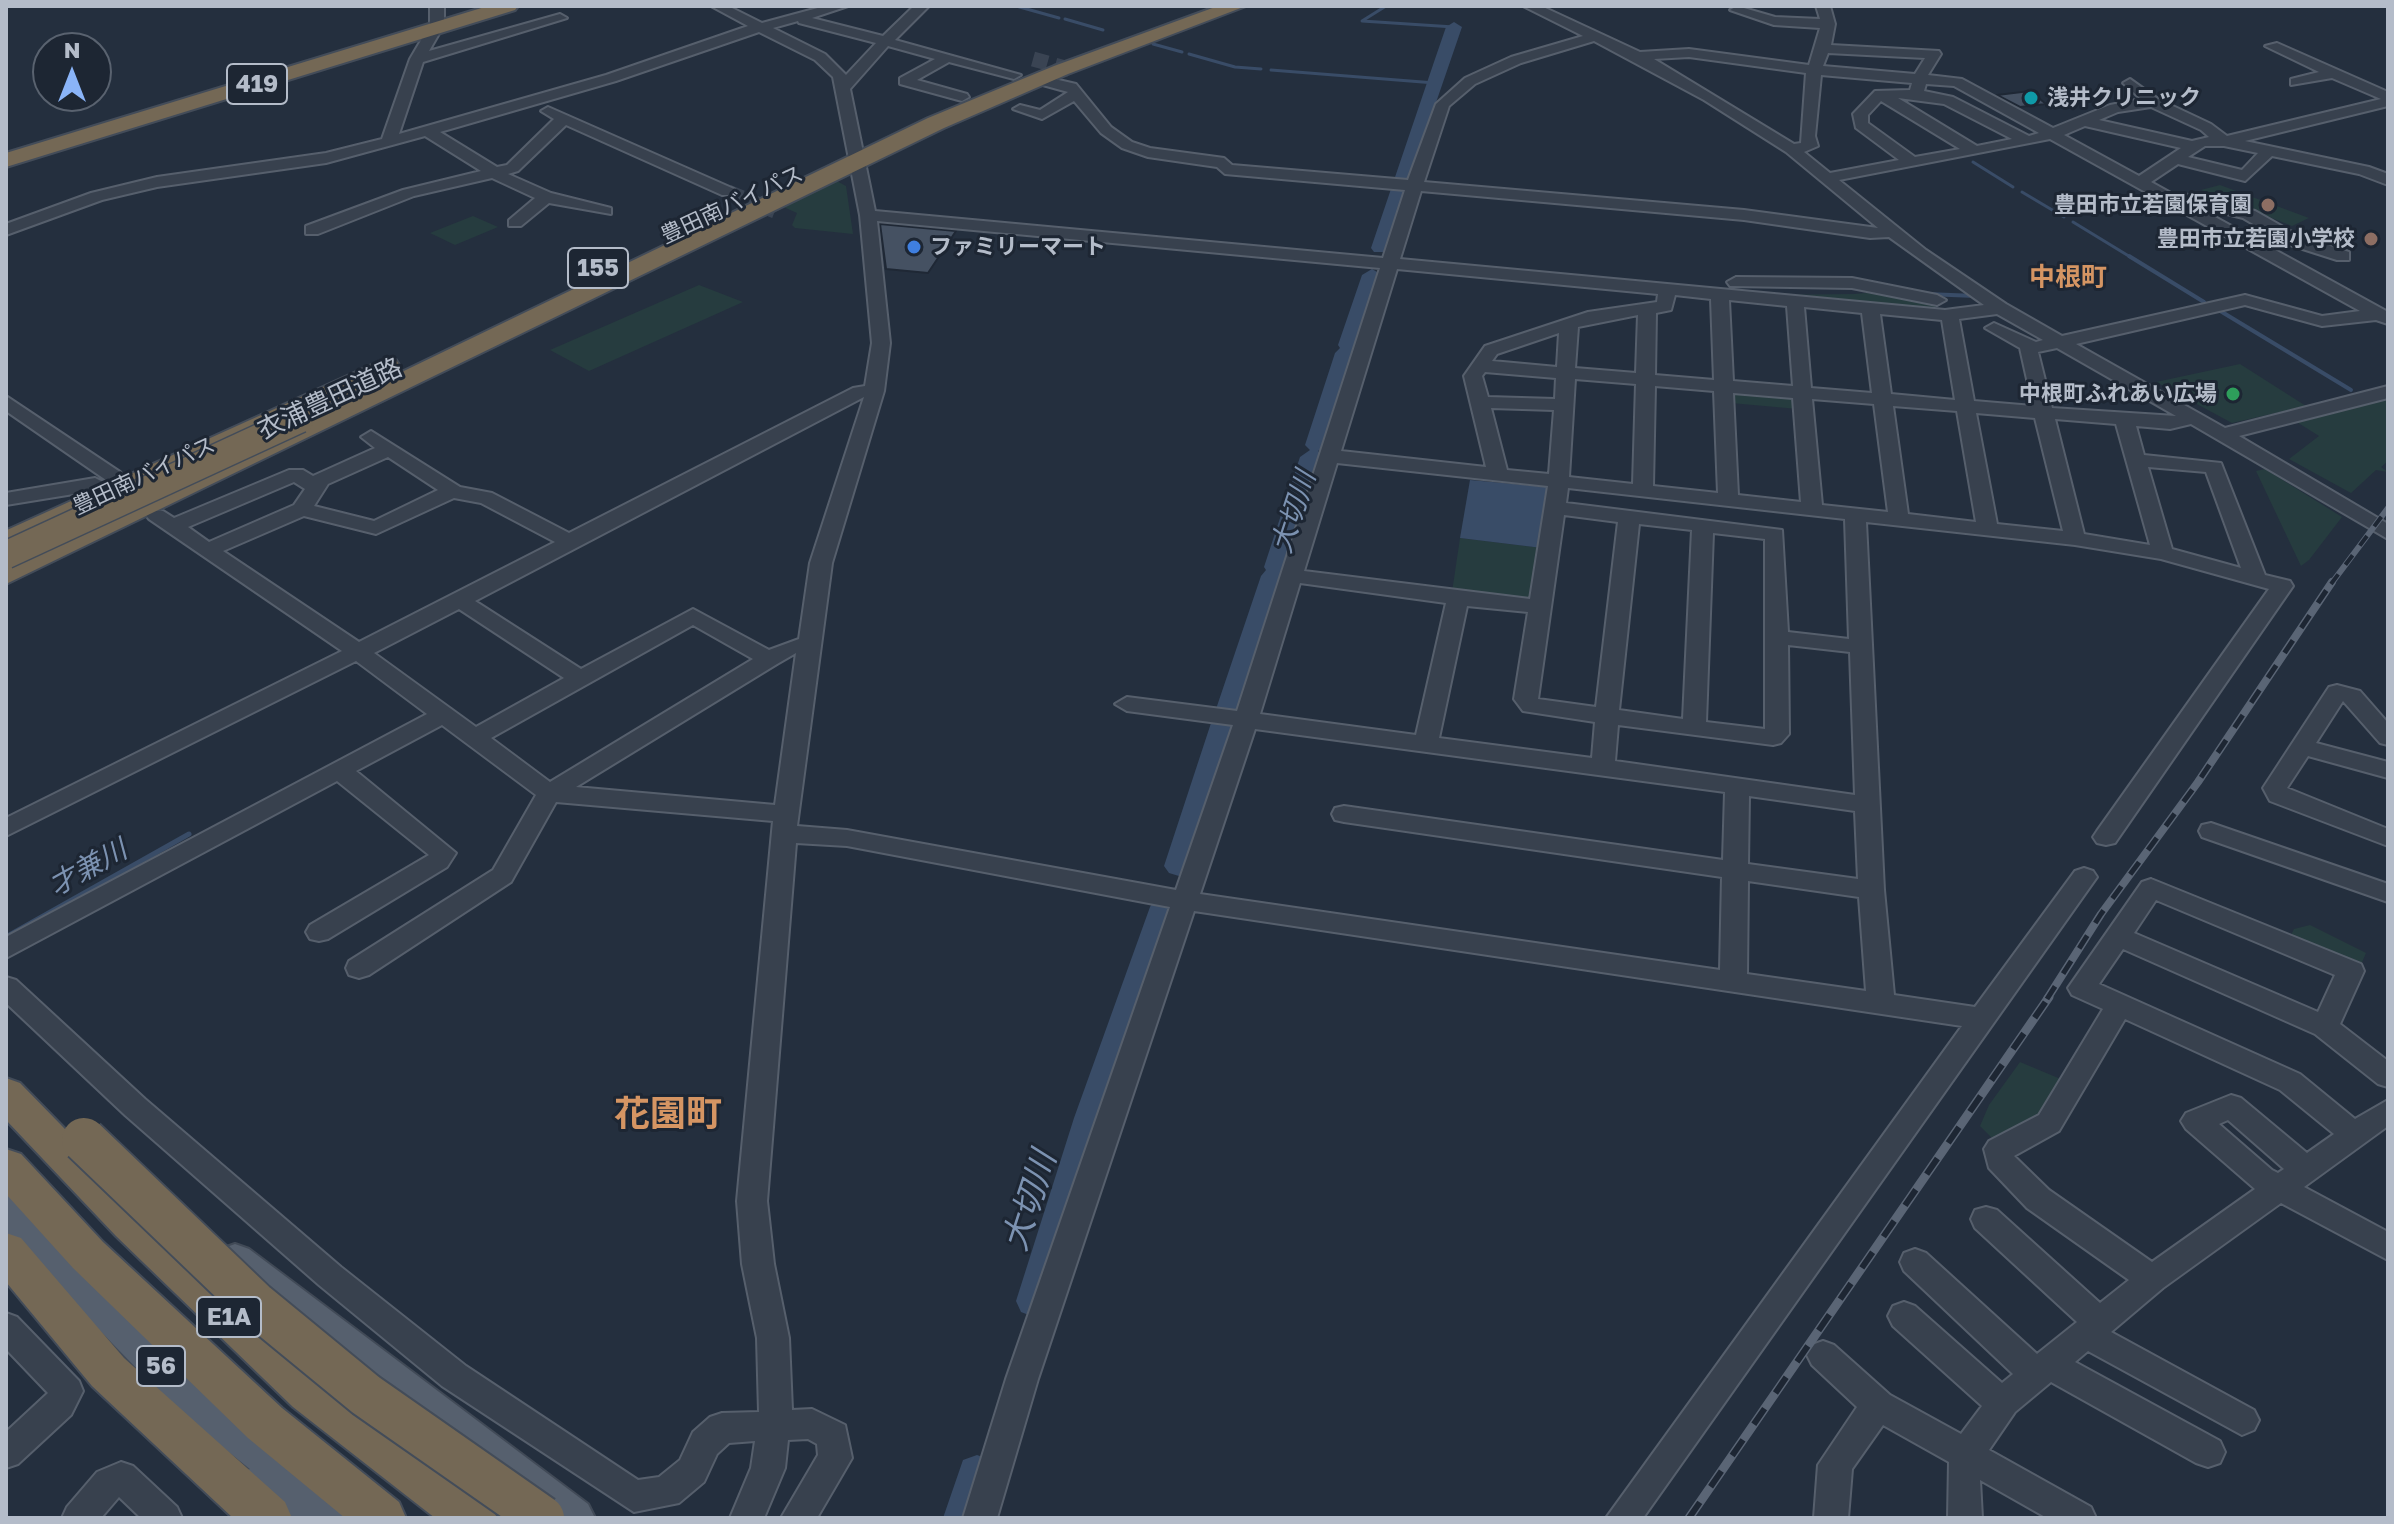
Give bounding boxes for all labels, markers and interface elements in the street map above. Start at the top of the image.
north arrow [32,32,112,112]
text: N [64,36,80,63]
road number: 419 [227,64,287,104]
place label: 浅井クリニック [2047,85,2201,111]
marker: 浅井クリニック [2022,89,2040,107]
street label: 豊田南バイパス [657,160,807,250]
place label: 豊田市立若園保育園 [2054,192,2252,218]
marker: 豊田市立若園保育園 [2259,196,2277,214]
place label: 豊田市立若園小学校 [2157,226,2355,252]
marker: 豊田市立若園小学校 [2362,230,2380,248]
place label: ファミリーマート [930,234,1106,260]
marker: ファミリーマート [905,238,923,256]
road number: 155 [568,248,628,288]
district label: 中根町 [2029,262,2107,294]
street label: 衣浦豊田道路 [253,352,407,446]
place label: 中根町ふれあい広場 [2019,381,2217,407]
marker: 中根町ふれあい広場 [2224,385,2242,403]
street label: 豊田南バイパス [69,431,219,521]
water label: 大切川 [1265,467,1323,557]
water label: 才兼川 [43,833,133,903]
district label: 花園町 [614,1093,722,1137]
water label: 大切川 [995,1146,1065,1256]
road number: E1A [197,1297,261,1337]
road number: 56 [137,1346,185,1386]

